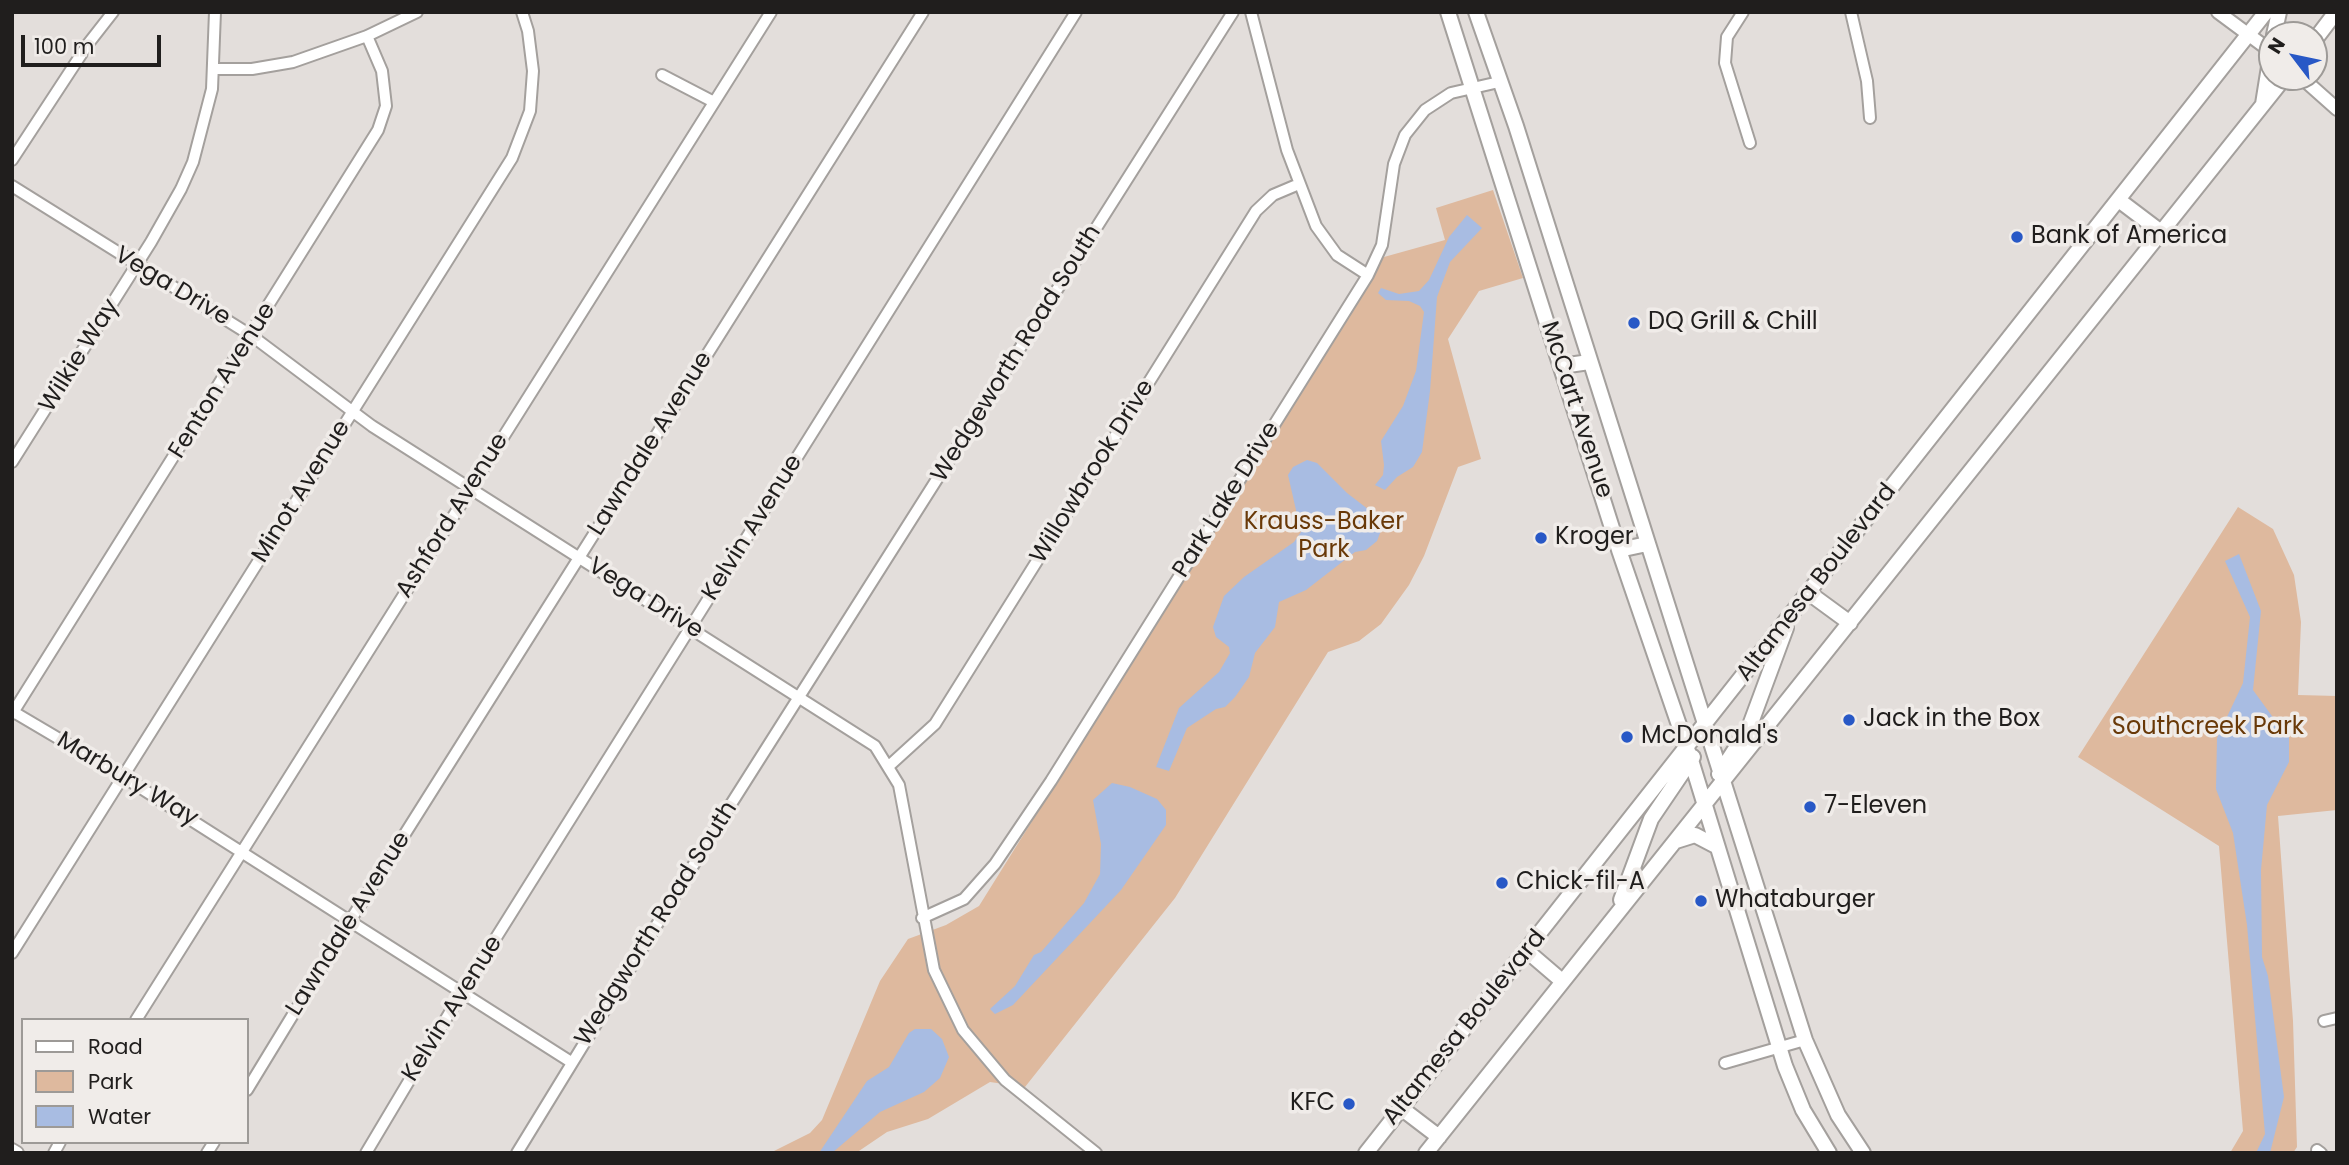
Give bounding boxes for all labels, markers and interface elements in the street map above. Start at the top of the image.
scale bar [24,21,164,65]
north arrow [2258,21,2328,91]
text: 100 m [34,32,94,61]
text: N [2261,32,2292,59]
street label: Wedgeworth Road South [926,220,1108,488]
place label: Bank of America [2031,223,2227,251]
marker: Bank of America [2009,229,2025,245]
street label: Vega Drive [109,241,235,333]
street label: Wilkie Way [34,294,126,418]
street label: Fenton Avenue [164,298,282,464]
place label: DQ Grill & Chill [1648,309,1818,337]
marker: DQ Grill & Chill [1626,315,1642,331]
street label: McCart Avenue [1534,318,1618,502]
street label: Lawndale Avenue [583,347,719,541]
street label: Willowbrook Drive [1025,375,1161,569]
street label: Minot Avenue [247,415,357,569]
street label: Park Lake Drive [1168,417,1286,583]
street label: Ashford Avenue [391,428,515,604]
street label: Kelvin Avenue [697,450,809,606]
street label: Altamesa Boulevard [1731,478,1903,688]
park label: Krauss-Baker Park [1244,509,1404,565]
place label: Kroger [1555,524,1634,552]
marker: Kroger [1533,530,1549,546]
street label: Vega Drive [582,552,708,646]
place label: Jack in the Box [1863,706,2040,734]
marker: Jack in the Box [1841,712,1857,728]
park label: Southcreek Park [2112,714,2304,742]
place label: McDonald's [1641,723,1779,751]
street label: Marbury Way [51,727,203,833]
marker: McDonald's [1619,729,1635,745]
place label: 7-Eleven [1824,793,1927,821]
street label: Wedgworth Road South [570,796,744,1052]
marker: 7-Eleven [1802,799,1818,815]
street label: Lawndale Avenue [281,827,417,1021]
place label: Chick-fil-A [1516,869,1645,897]
marker: Chick-fil-A [1494,875,1510,891]
place label: Whataburger [1715,887,1876,915]
marker: Whataburger [1693,893,1709,909]
street label: Altamesa Boulevard [1377,925,1553,1131]
street label: Kelvin Avenue [397,931,509,1087]
legend [21,1018,248,1144]
text: Road [88,1032,143,1061]
text: Park [88,1067,133,1096]
place label: KFC [1290,1090,1335,1118]
marker: KFC [1341,1096,1357,1112]
text: Water [88,1102,151,1131]

